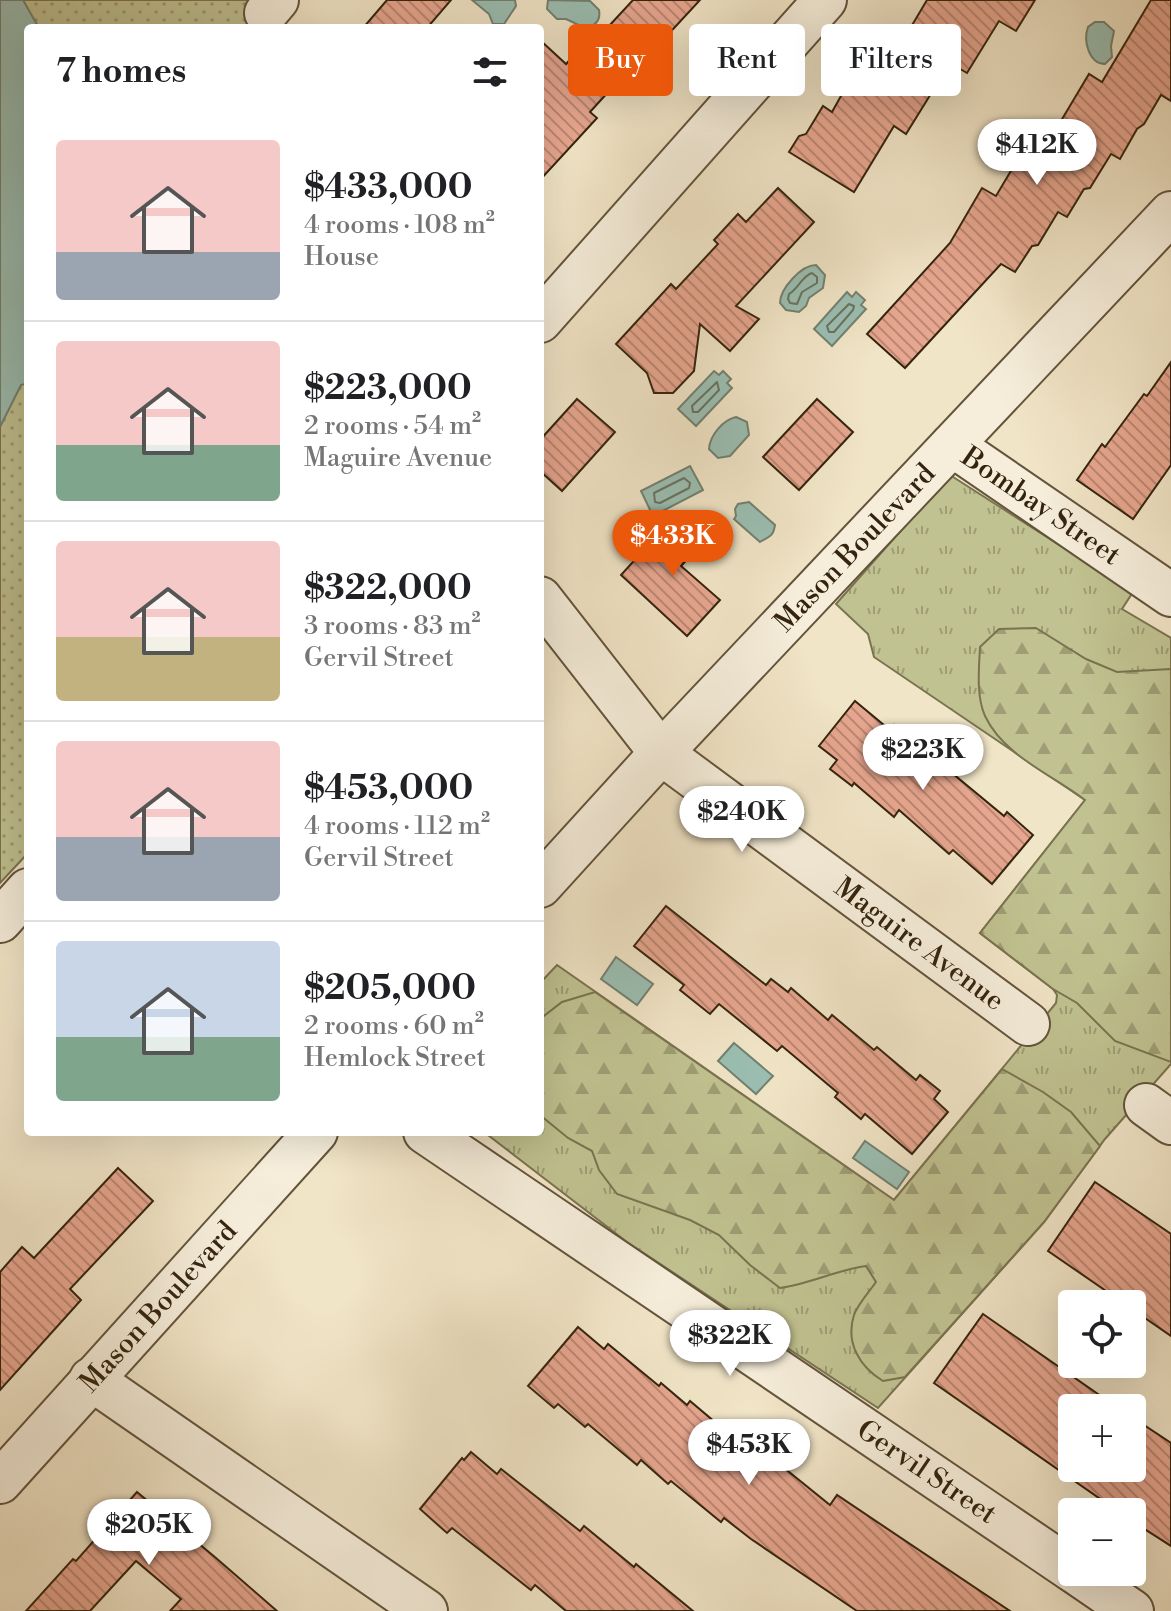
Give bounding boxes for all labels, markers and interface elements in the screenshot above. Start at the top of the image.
chip: Buy [568,24,673,96]
chip: Rent [689,24,805,96]
chip: Filters [821,24,961,96]
icon: filters [468,50,512,94]
text: 7 homes [56,51,186,93]
pin: $412K [981,119,1093,187]
text: $412K [996,129,1078,161]
text: $433,000 [304,167,473,209]
icon: home [120,172,216,268]
text: 4 rooms · 108 m² [304,209,495,241]
text: House [304,241,379,273]
text: $223,000 [304,368,472,410]
icon: home [120,373,216,469]
text: 2 rooms · 54 m² [304,410,481,442]
street label: Bombay Street [954,439,1128,573]
text: Maguire Avenue [304,442,492,474]
street label: Mason Boulevard [767,456,943,639]
pin: $433K [617,510,729,578]
text: $433K [630,520,716,552]
text: $322,000 [304,568,472,610]
icon: home [120,573,216,669]
text: 3 rooms · 83 m² [304,610,481,642]
text: Gervil Street [304,642,454,674]
pin: $223K [867,724,979,792]
text: $223K [881,734,965,766]
text: $453,000 [304,768,473,810]
icon: home [120,773,216,869]
pin: $240K [686,786,798,854]
text: $240K [697,796,787,828]
text: 4 rooms · 112 m² [304,810,490,842]
text: Gervil Street [304,842,454,874]
street label: Maguire Avenue [828,870,1011,1018]
text: $205,000 [304,968,476,1010]
icon: home [120,973,216,1069]
text: 2 rooms · 60 m² [304,1010,484,1042]
text: Hemlock Street [304,1042,486,1074]
street label: Mason Boulevard [72,1214,245,1400]
map controls [1058,1290,1146,1586]
button: locate [1058,1290,1146,1378]
pin: $322K [674,1310,786,1378]
text: $322K [688,1320,772,1352]
button: + [1058,1394,1146,1482]
street label: Gervil Street [850,1412,1004,1531]
pin: $453K [693,1419,805,1487]
text: $453K [706,1429,792,1461]
button: − [1058,1498,1146,1586]
pin: $205K [93,1499,205,1567]
text: $205K [105,1509,193,1541]

